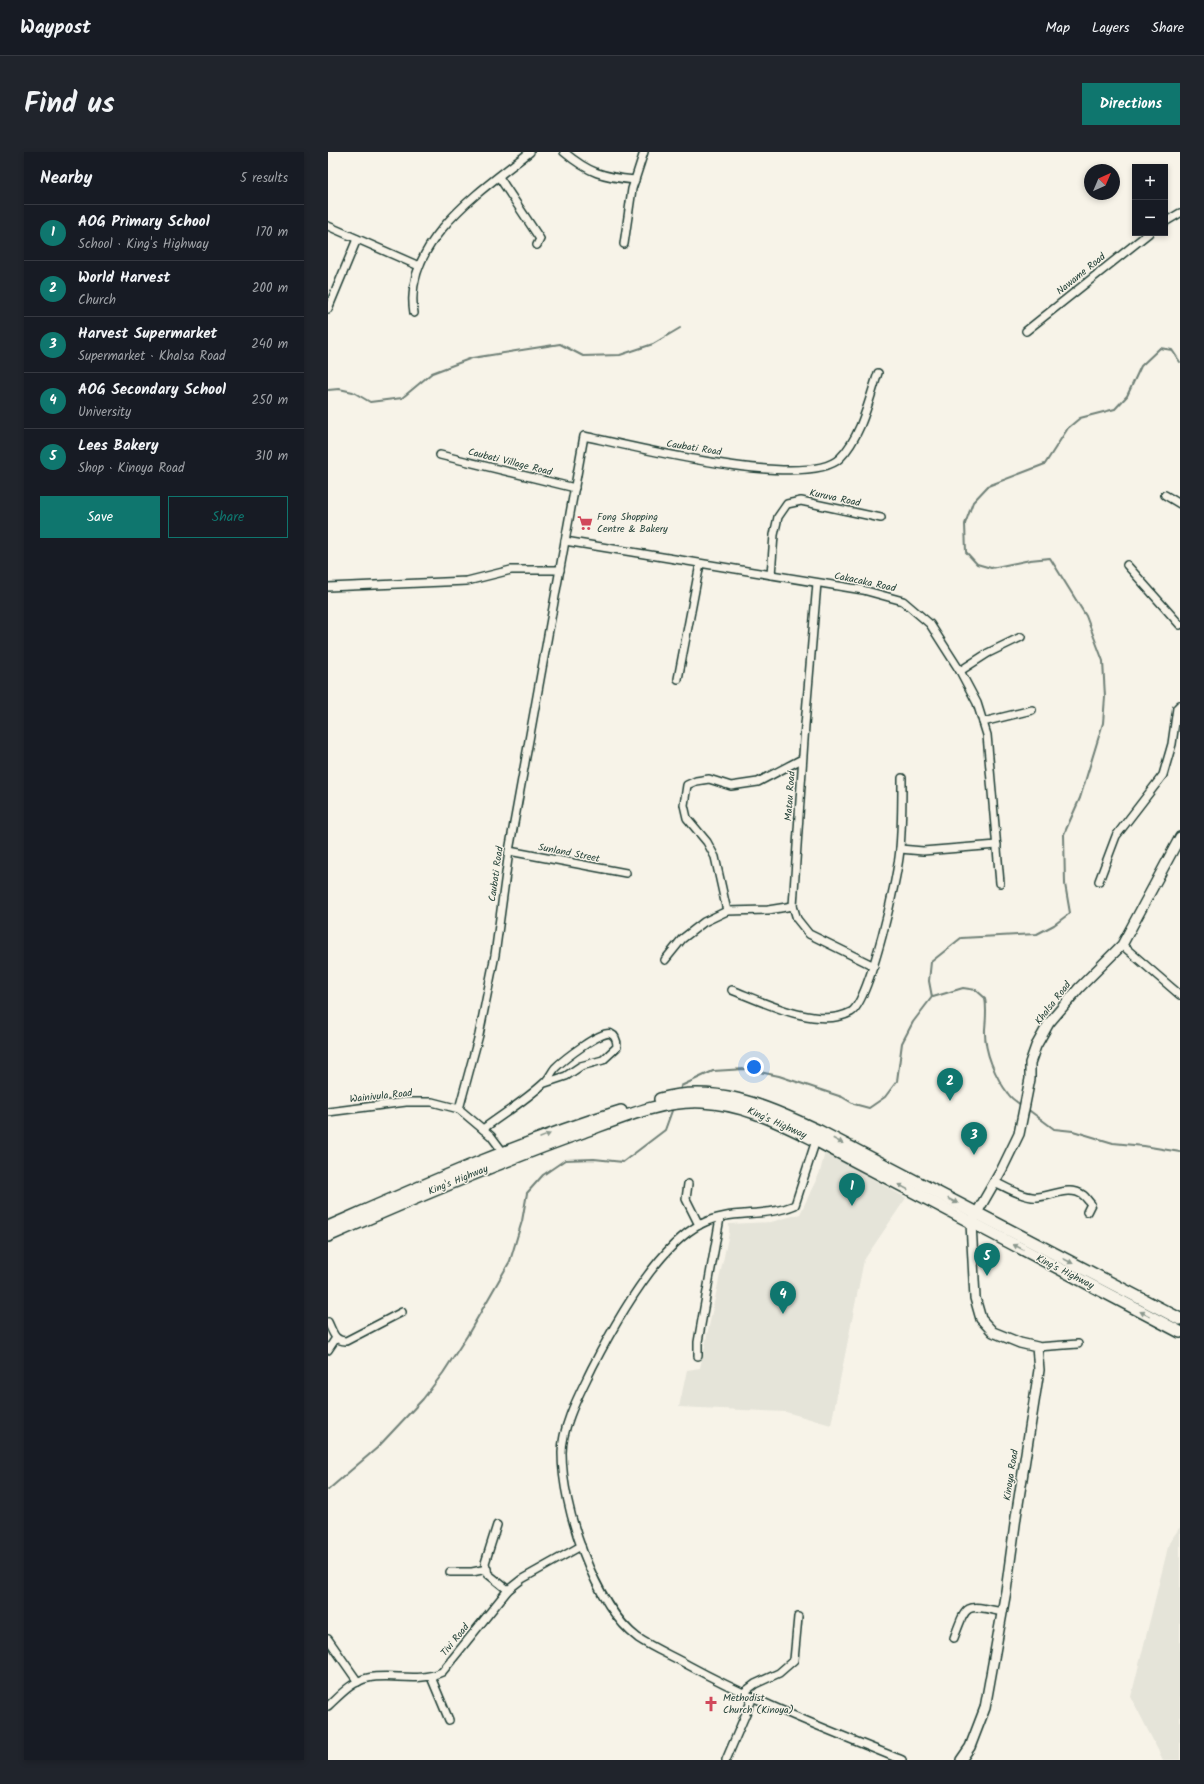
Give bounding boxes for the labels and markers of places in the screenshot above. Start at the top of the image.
place label: Fong Shopping Centre & Bakery [597,509,668,537]
supermarket icon: Fong Shopping Centre & Bakery [576,514,594,532]
pin: 2 [937,1068,963,1101]
pin: 3 [961,1122,987,1155]
pin: 1 [839,1173,865,1206]
pin: 5 [974,1243,1000,1276]
pin: 4 [770,1281,796,1314]
place label: Methodist Church (Kinoya) [723,1690,794,1718]
church icon: Methodist Church (Kinoya) [702,1695,720,1713]

